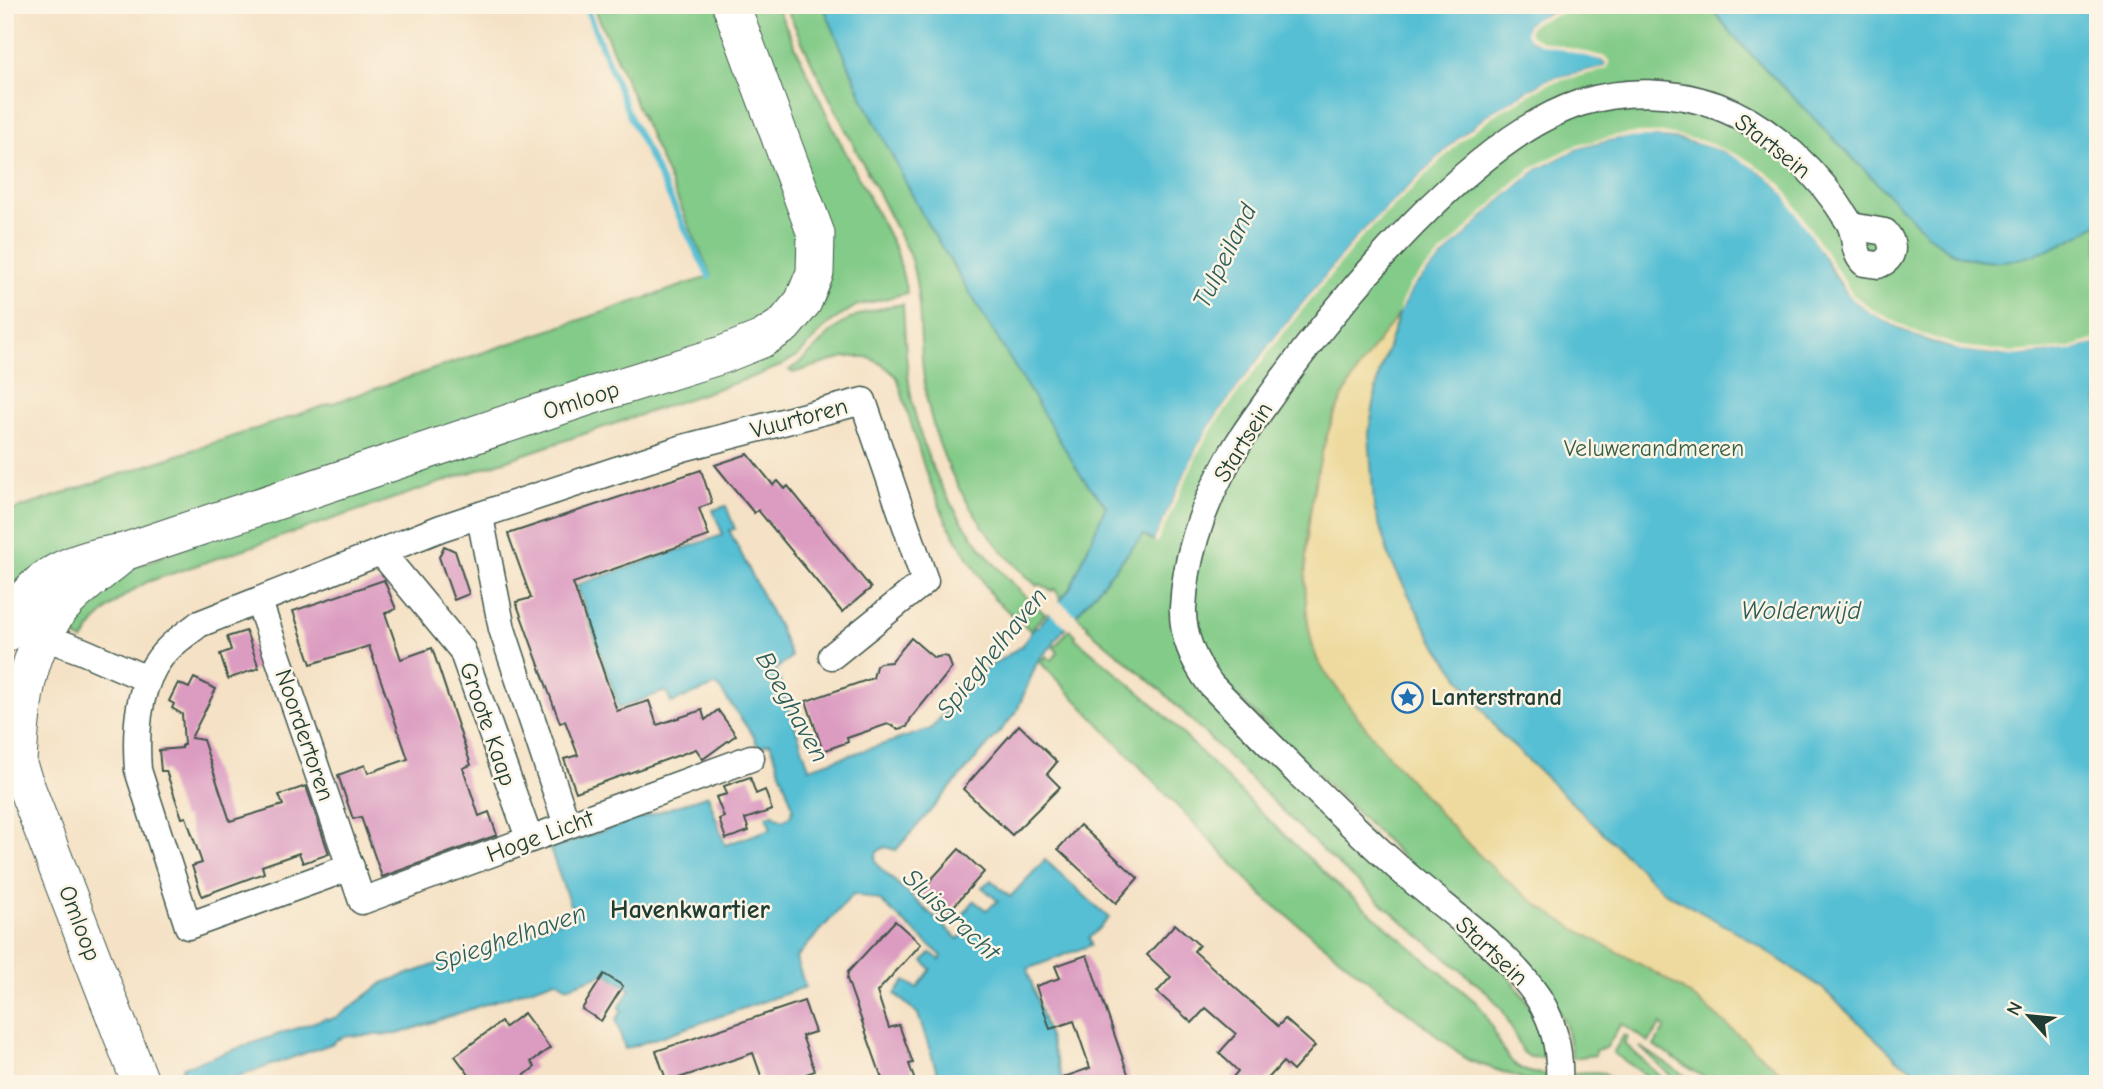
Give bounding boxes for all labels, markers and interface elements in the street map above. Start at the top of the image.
street label: Startsein [1729,108,1817,184]
water label: Tulpeiland [1187,198,1264,313]
street label: Omloop [539,375,623,425]
street label: Vuurtoren [747,392,851,444]
street label: Startsein [1208,397,1278,487]
park label: Veluwerandmeren [1564,434,1744,462]
water label: Spieghelhaven [930,582,1054,724]
water label: Wolderwijd [1741,596,1862,626]
water label: Boeghaven [749,646,835,768]
street label: Groote Kaap [454,659,522,789]
street label: Noordertoren [269,665,341,805]
place icon: Lanterstrand [1391,680,1425,714]
place label: Lanterstrand [1431,683,1562,711]
street label: Hoge Licht [483,803,598,868]
water label: Sluisgracht [896,863,1007,969]
street label: Omloop [53,881,107,965]
district label: Havenkwartier [610,895,770,925]
water label: Spieghelhaven [430,898,590,978]
street label: Startsein [1450,910,1534,992]
north arrow [1994,981,2064,1050]
text: N [2002,998,2027,1019]

